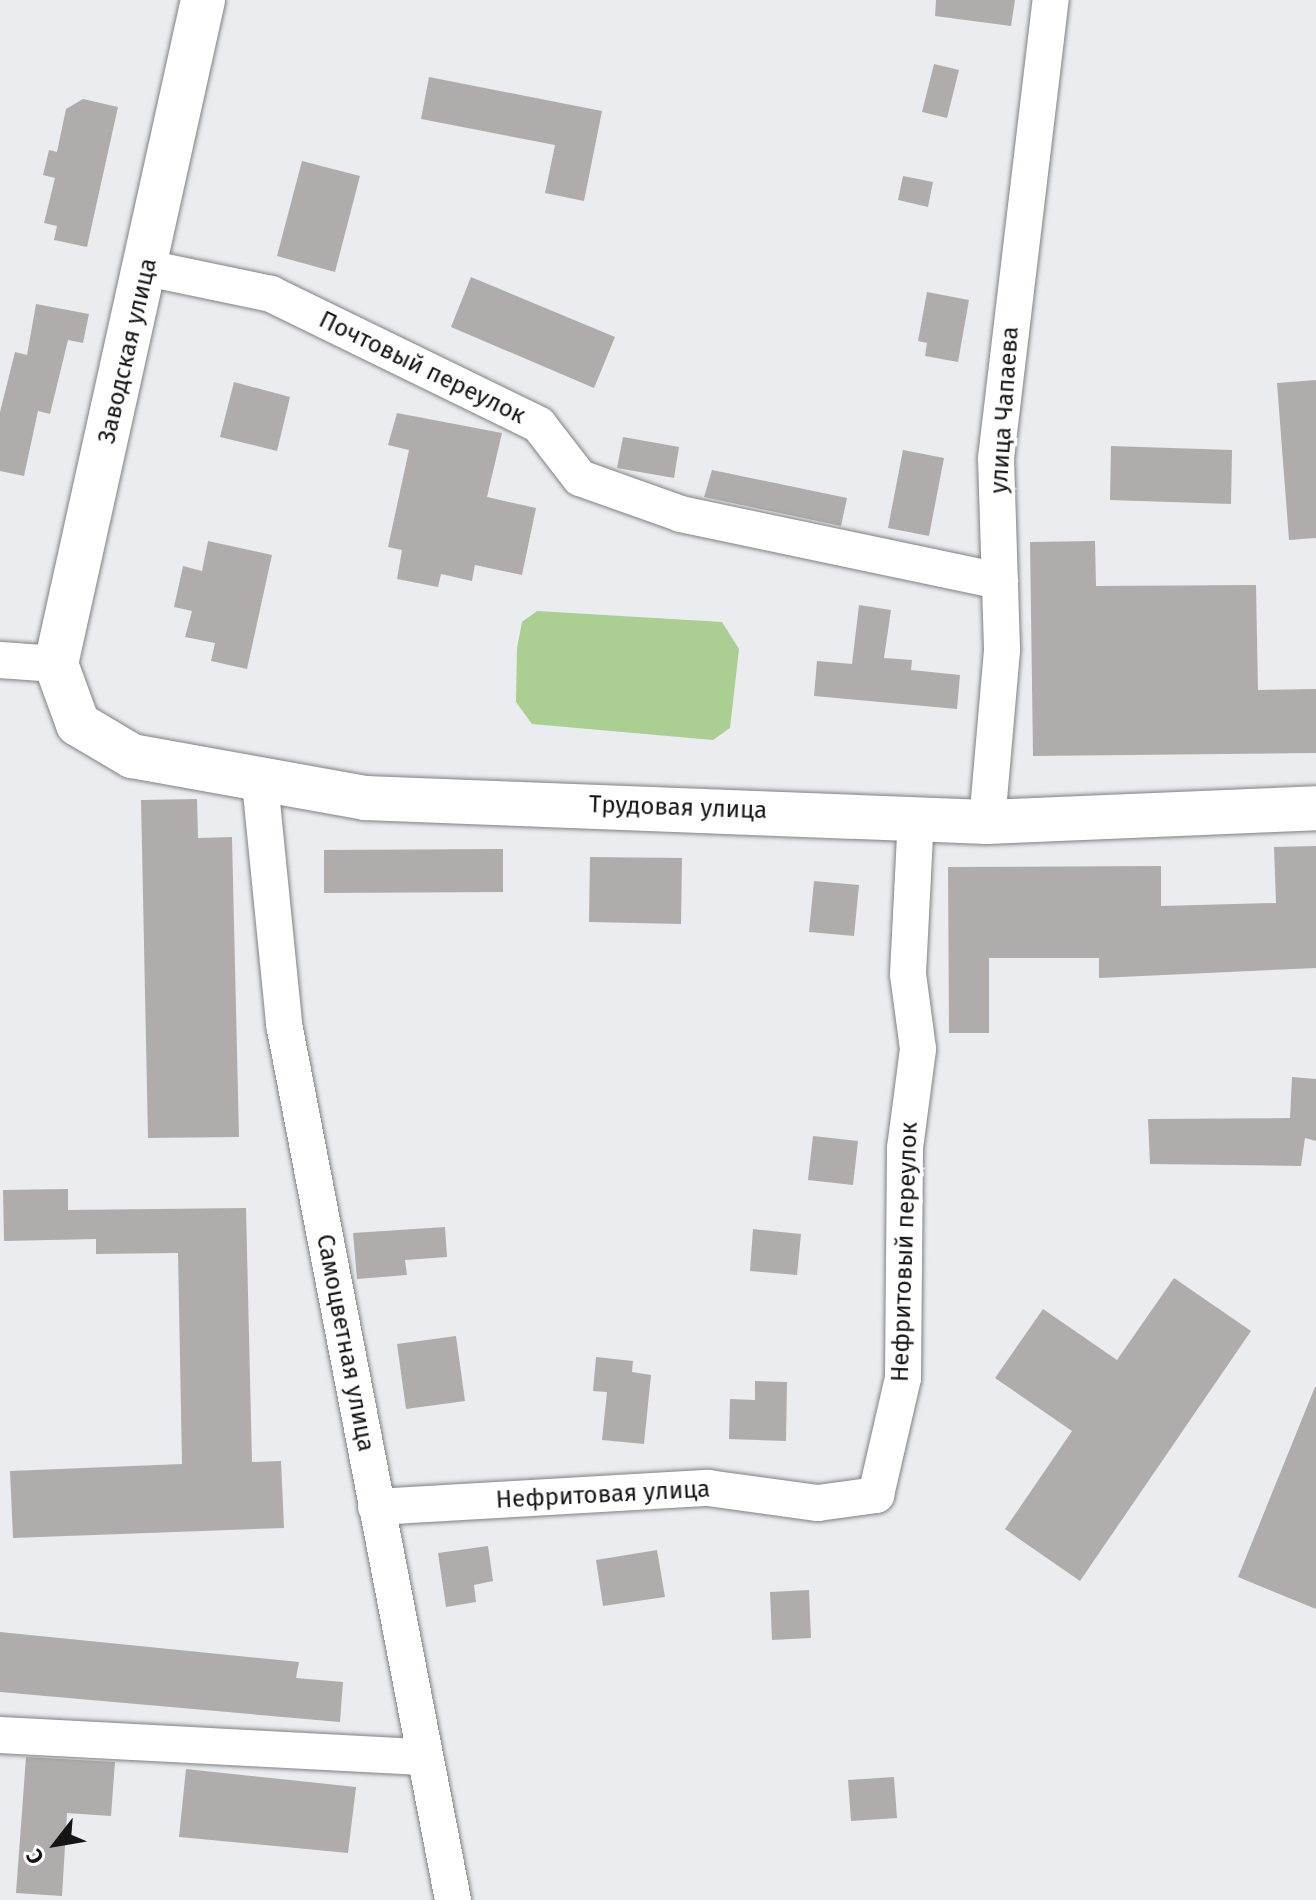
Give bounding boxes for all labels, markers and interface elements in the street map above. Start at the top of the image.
street label: Заводская улица [93,256,163,446]
street label: Почтовый переулок [314,306,530,430]
street label: улица Чапаева [985,325,1025,495]
street label: Трудовая улица [588,790,768,826]
street label: Нефритовый переулок [886,1122,924,1382]
street label: Самоцветная улица [310,1232,380,1454]
street label: Нефритовая улица [495,1475,711,1515]
north arrow [16,1804,96,1884]
text: С [20,1844,50,1869]

